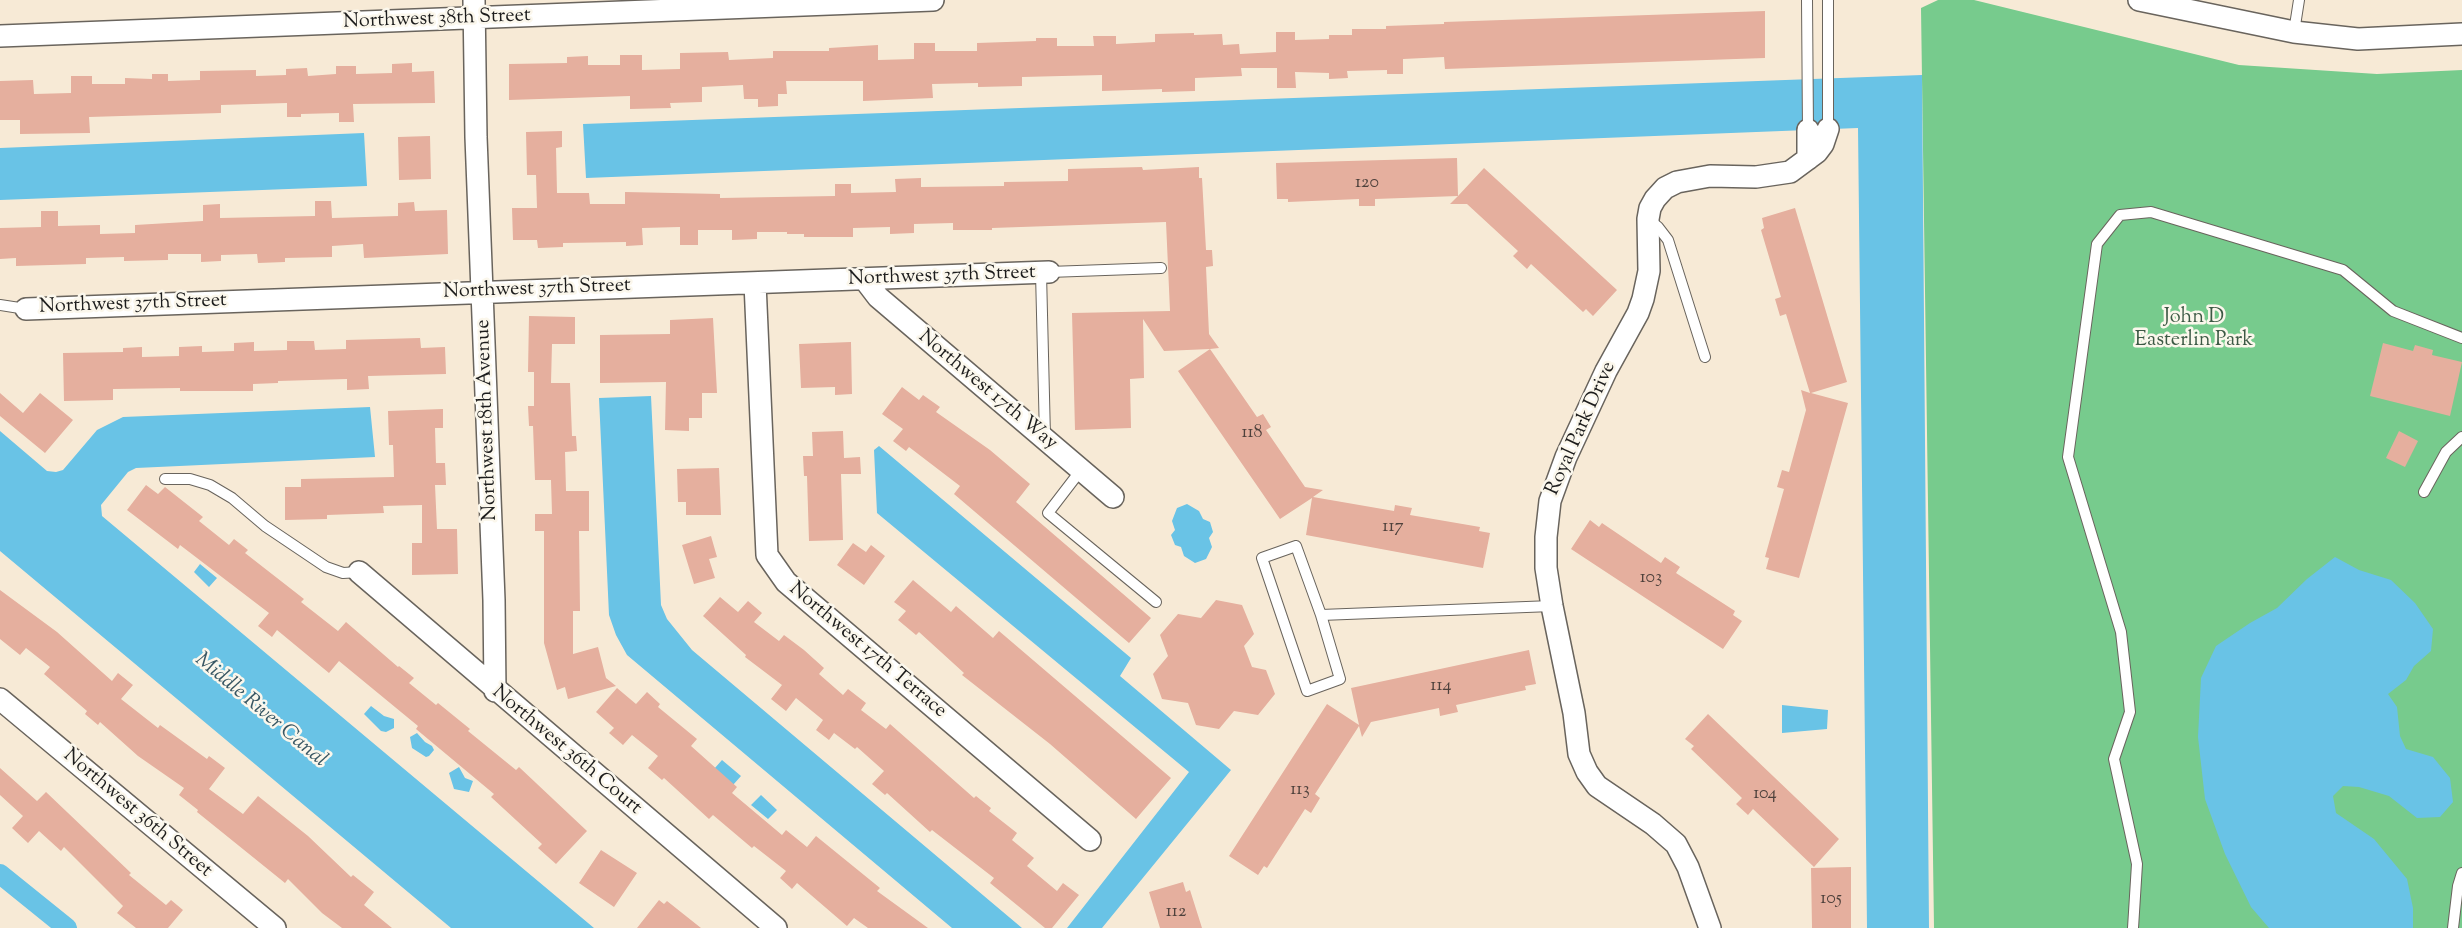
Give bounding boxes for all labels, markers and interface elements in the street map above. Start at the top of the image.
street label: Northwest 38th Street [343,5,531,35]
house number: 120 [1355,173,1379,195]
street label: Northwest 37th Street [848,262,1036,292]
street label: Northwest 37th Street [443,275,631,305]
street label: Northwest 37th Street [39,290,227,320]
park label: John D Easterlin Park [2135,307,2253,354]
street label: Northwest 18th Avenue [472,319,504,521]
street label: Northwest 17th Way [912,326,1062,456]
street label: Royal Park Drive [1542,358,1622,500]
house number: 118 [1241,423,1263,445]
house number: 117 [1382,517,1404,539]
house number: 103 [1640,568,1662,590]
street label: Northwest 17th Terrace [783,578,951,724]
water label: Middle River Canal [189,648,331,774]
house number: 114 [1430,676,1452,698]
street label: Northwest 36th Court [486,681,646,821]
street label: Northwest 36th Street [58,745,216,883]
house number: 113 [1290,780,1310,802]
house number: 104 [1753,784,1777,806]
house number: 105 [1820,889,1842,911]
house number: 112 [1166,902,1186,924]

